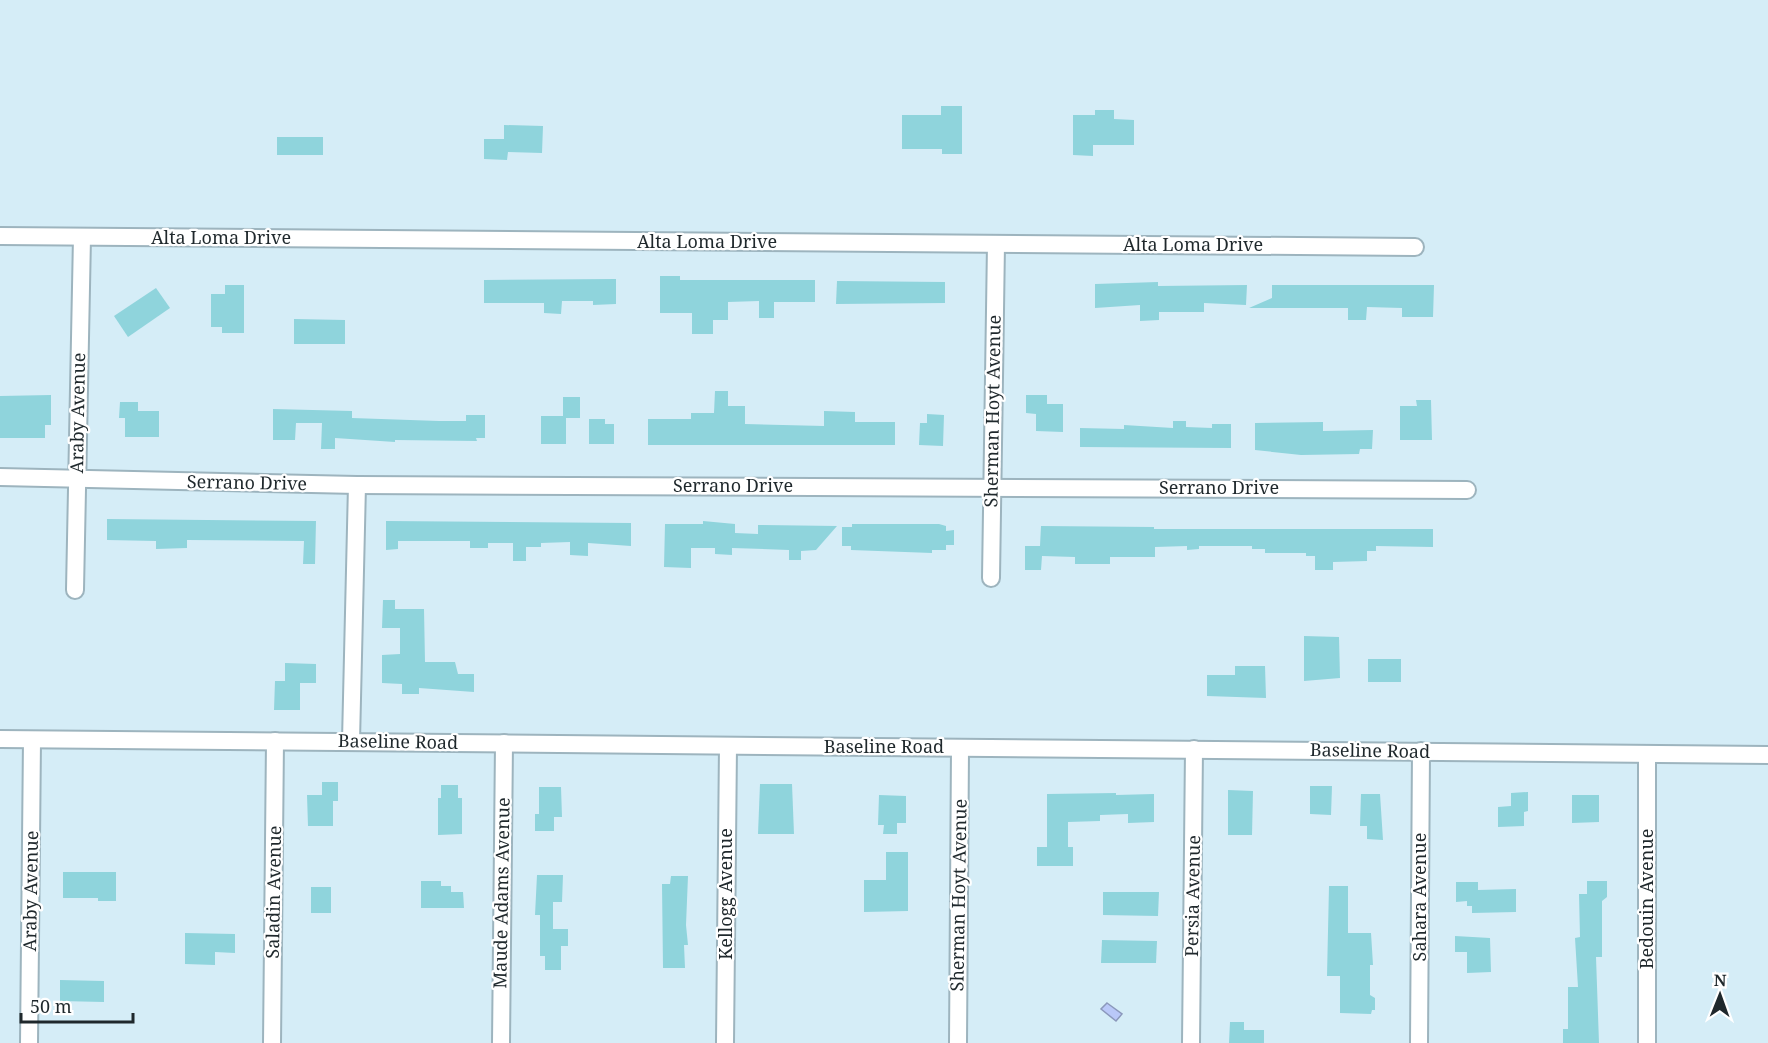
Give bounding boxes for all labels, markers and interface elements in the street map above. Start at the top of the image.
street label: Alta Loma Drive [151,225,291,249]
street label: Alta Loma Drive [637,229,777,253]
street label: Alta Loma Drive [1123,232,1263,256]
street label: Sherman Hoyt Avenue [978,314,1006,507]
street label: Araby Avenue [64,352,90,474]
street label: Serrano Drive [187,469,307,495]
street label: Serrano Drive [673,473,793,497]
street label: Serrano Drive [1159,475,1279,499]
street label: Baseline Road [338,728,458,754]
street label: Baseline Road [824,734,944,758]
street label: Baseline Road [1310,737,1430,763]
street label: Maude Adams Avenue [487,797,515,989]
street label: Sherman Hoyt Avenue [944,798,972,991]
street label: Saladin Avenue [260,825,286,959]
street label: Kellogg Avenue [713,828,737,960]
street label: Bedouin Avenue [1634,829,1658,969]
street label: Araby Avenue [17,830,43,952]
street label: Sahara Avenue [1407,833,1431,961]
street label: Persia Avenue [1179,835,1205,957]
north arrow [1690,965,1750,1025]
text: N [1714,969,1727,991]
scale bar [21,986,134,1024]
text: 50 m [30,994,72,1018]

